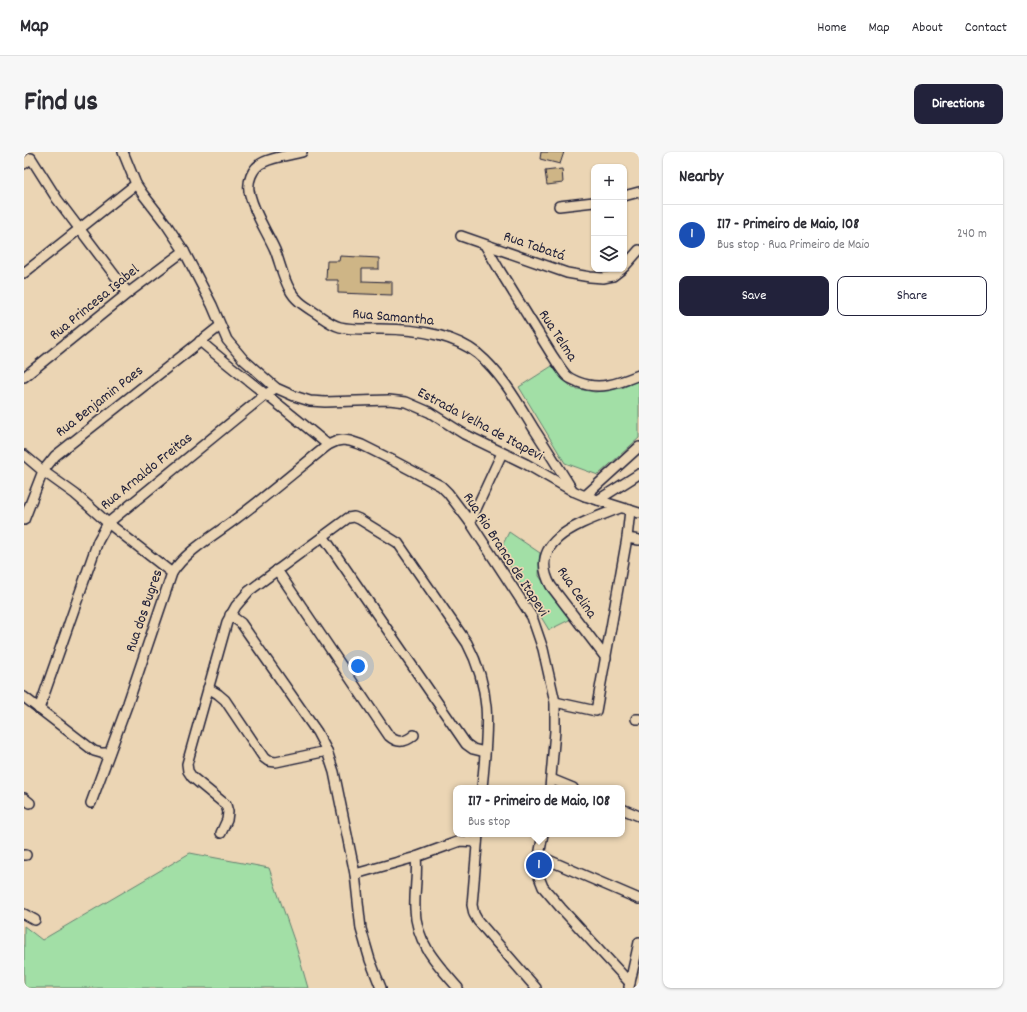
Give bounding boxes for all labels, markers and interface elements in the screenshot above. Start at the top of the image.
text: Map [20,14,49,41]
text: Home [817,18,846,38]
text: Map [868,18,890,38]
text: About [912,18,943,38]
text: Contact [965,18,1007,38]
text: Find us [24,84,98,124]
button: Directions [914,84,1003,124]
map controls [591,164,627,272]
button: + [591,164,627,200]
text: Nearby [679,166,723,190]
button: − [591,200,627,236]
text: I17 - Primeiro de Maio, 108 [717,214,859,236]
text: 1 [691,225,693,244]
text: 240 m [957,225,987,244]
street label: Rua Tabatá [500,226,568,268]
button: layers [591,236,627,272]
text: Bus stop · Rua Primeiro de Maio [717,236,870,255]
street label: Rua Princesa Isabel [45,259,145,346]
button: Save [679,276,829,316]
button: Share [837,276,987,316]
street label: Rua Samantha [351,303,436,333]
street label: Rua Telma [532,306,582,367]
street label: Rua Benjamin Paes [51,361,149,443]
street label: Estrada Velha de Itapevi [413,382,547,468]
street label: Rua Arnaldo Freitas [96,428,198,516]
street label: Rua Rio Branco de Itapevi [457,489,554,622]
street label: Rua Celina [551,563,602,624]
street label: Rua dos Bugres [121,567,169,655]
your location [348,656,368,676]
popup [453,785,625,837]
text: I17 - Primeiro de Maio, 108 [468,791,610,813]
text: Bus stop [468,813,510,832]
pin: 1 [526,850,552,880]

